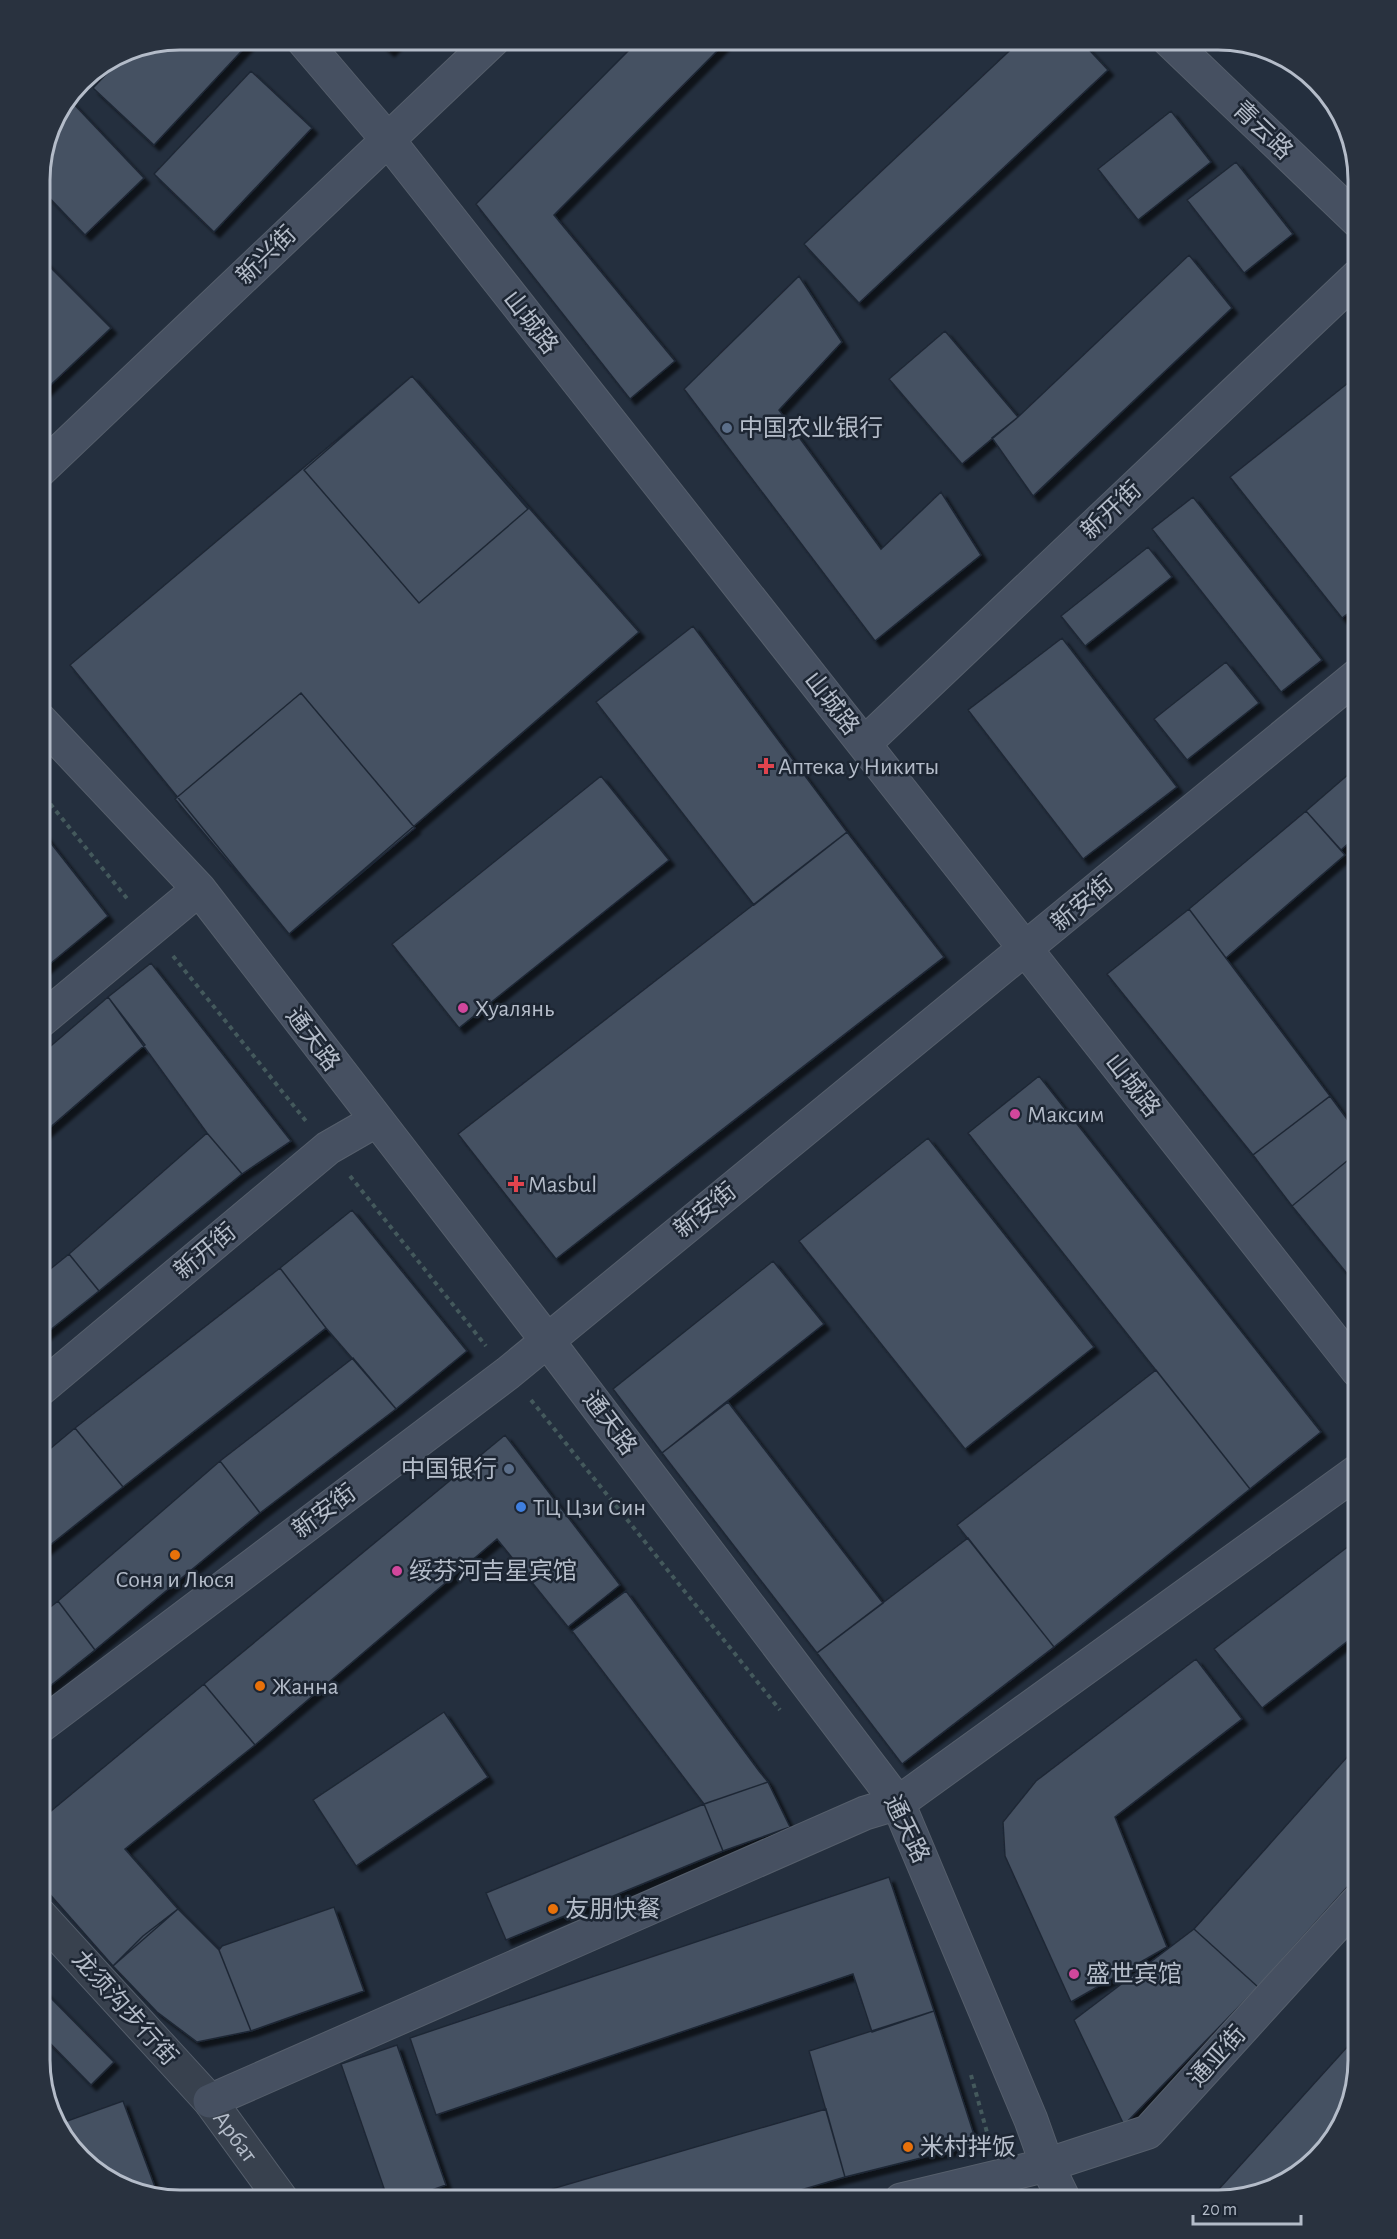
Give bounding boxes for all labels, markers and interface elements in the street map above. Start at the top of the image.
street label: 青云路 [1228,96,1298,164]
street label: 新兴街 [231,221,301,289]
street label: 山城路 [499,286,563,358]
place label: 中国农业银行 [739,415,883,441]
marker: 中国农业银行 [720,421,734,435]
street label: 新开街 [1076,476,1146,544]
street label: 山城路 [800,667,864,739]
place label: Аптека у Никиты [778,755,939,779]
marker: Аптека у Никиты [759,759,773,773]
street label: 新安街 [1046,870,1118,936]
place label: Хуалянь [475,997,554,1021]
marker: Хуалянь [456,1001,470,1015]
street label: 通天路 [281,1002,345,1076]
street label: 山城路 [1101,1049,1165,1121]
place label: Максим [1027,1103,1105,1127]
marker: Максим [1008,1107,1022,1121]
place label: Masbul [528,1173,597,1197]
marker: Masbul [509,1177,523,1191]
street label: 新安街 [669,1177,741,1243]
street label: 新开街 [169,1218,241,1284]
street label: 通天路 [578,1386,642,1460]
place label: 中国银行 [401,1456,497,1482]
marker: 中国银行 [502,1462,516,1476]
street label: 新安街 [287,1479,361,1543]
place label: ТЦ Цзи Син [533,1496,646,1520]
marker: ТЦ Цзи Син [514,1500,528,1514]
marker: Соня и Люся [168,1548,182,1562]
place label: 绥芬河吉星宾馆 [409,1558,577,1584]
marker: 绥芬河吉星宾馆 [390,1564,404,1578]
place label: Соня и Люся [115,1568,235,1592]
place label: Жанна [272,1675,339,1699]
marker: Жанна [253,1679,267,1693]
street label: 通天路 [880,1791,934,1867]
place label: 友朋快餐 [565,1896,661,1922]
marker: 友朋快餐 [546,1902,560,1916]
street label: 龙须沟步行街 [67,1946,183,2070]
place label: 盛世宾馆 [1086,1961,1182,1987]
marker: 盛世宾馆 [1067,1967,1081,1981]
street label: 通亚街 [1183,2021,1251,2091]
street label: Арбат [208,2107,262,2167]
place label: 米村拌饭 [920,2134,1016,2160]
marker: 米村拌饭 [901,2140,915,2154]
scale bar [1193,2188,1301,2226]
text: 20 m [1202,2201,1237,2219]

